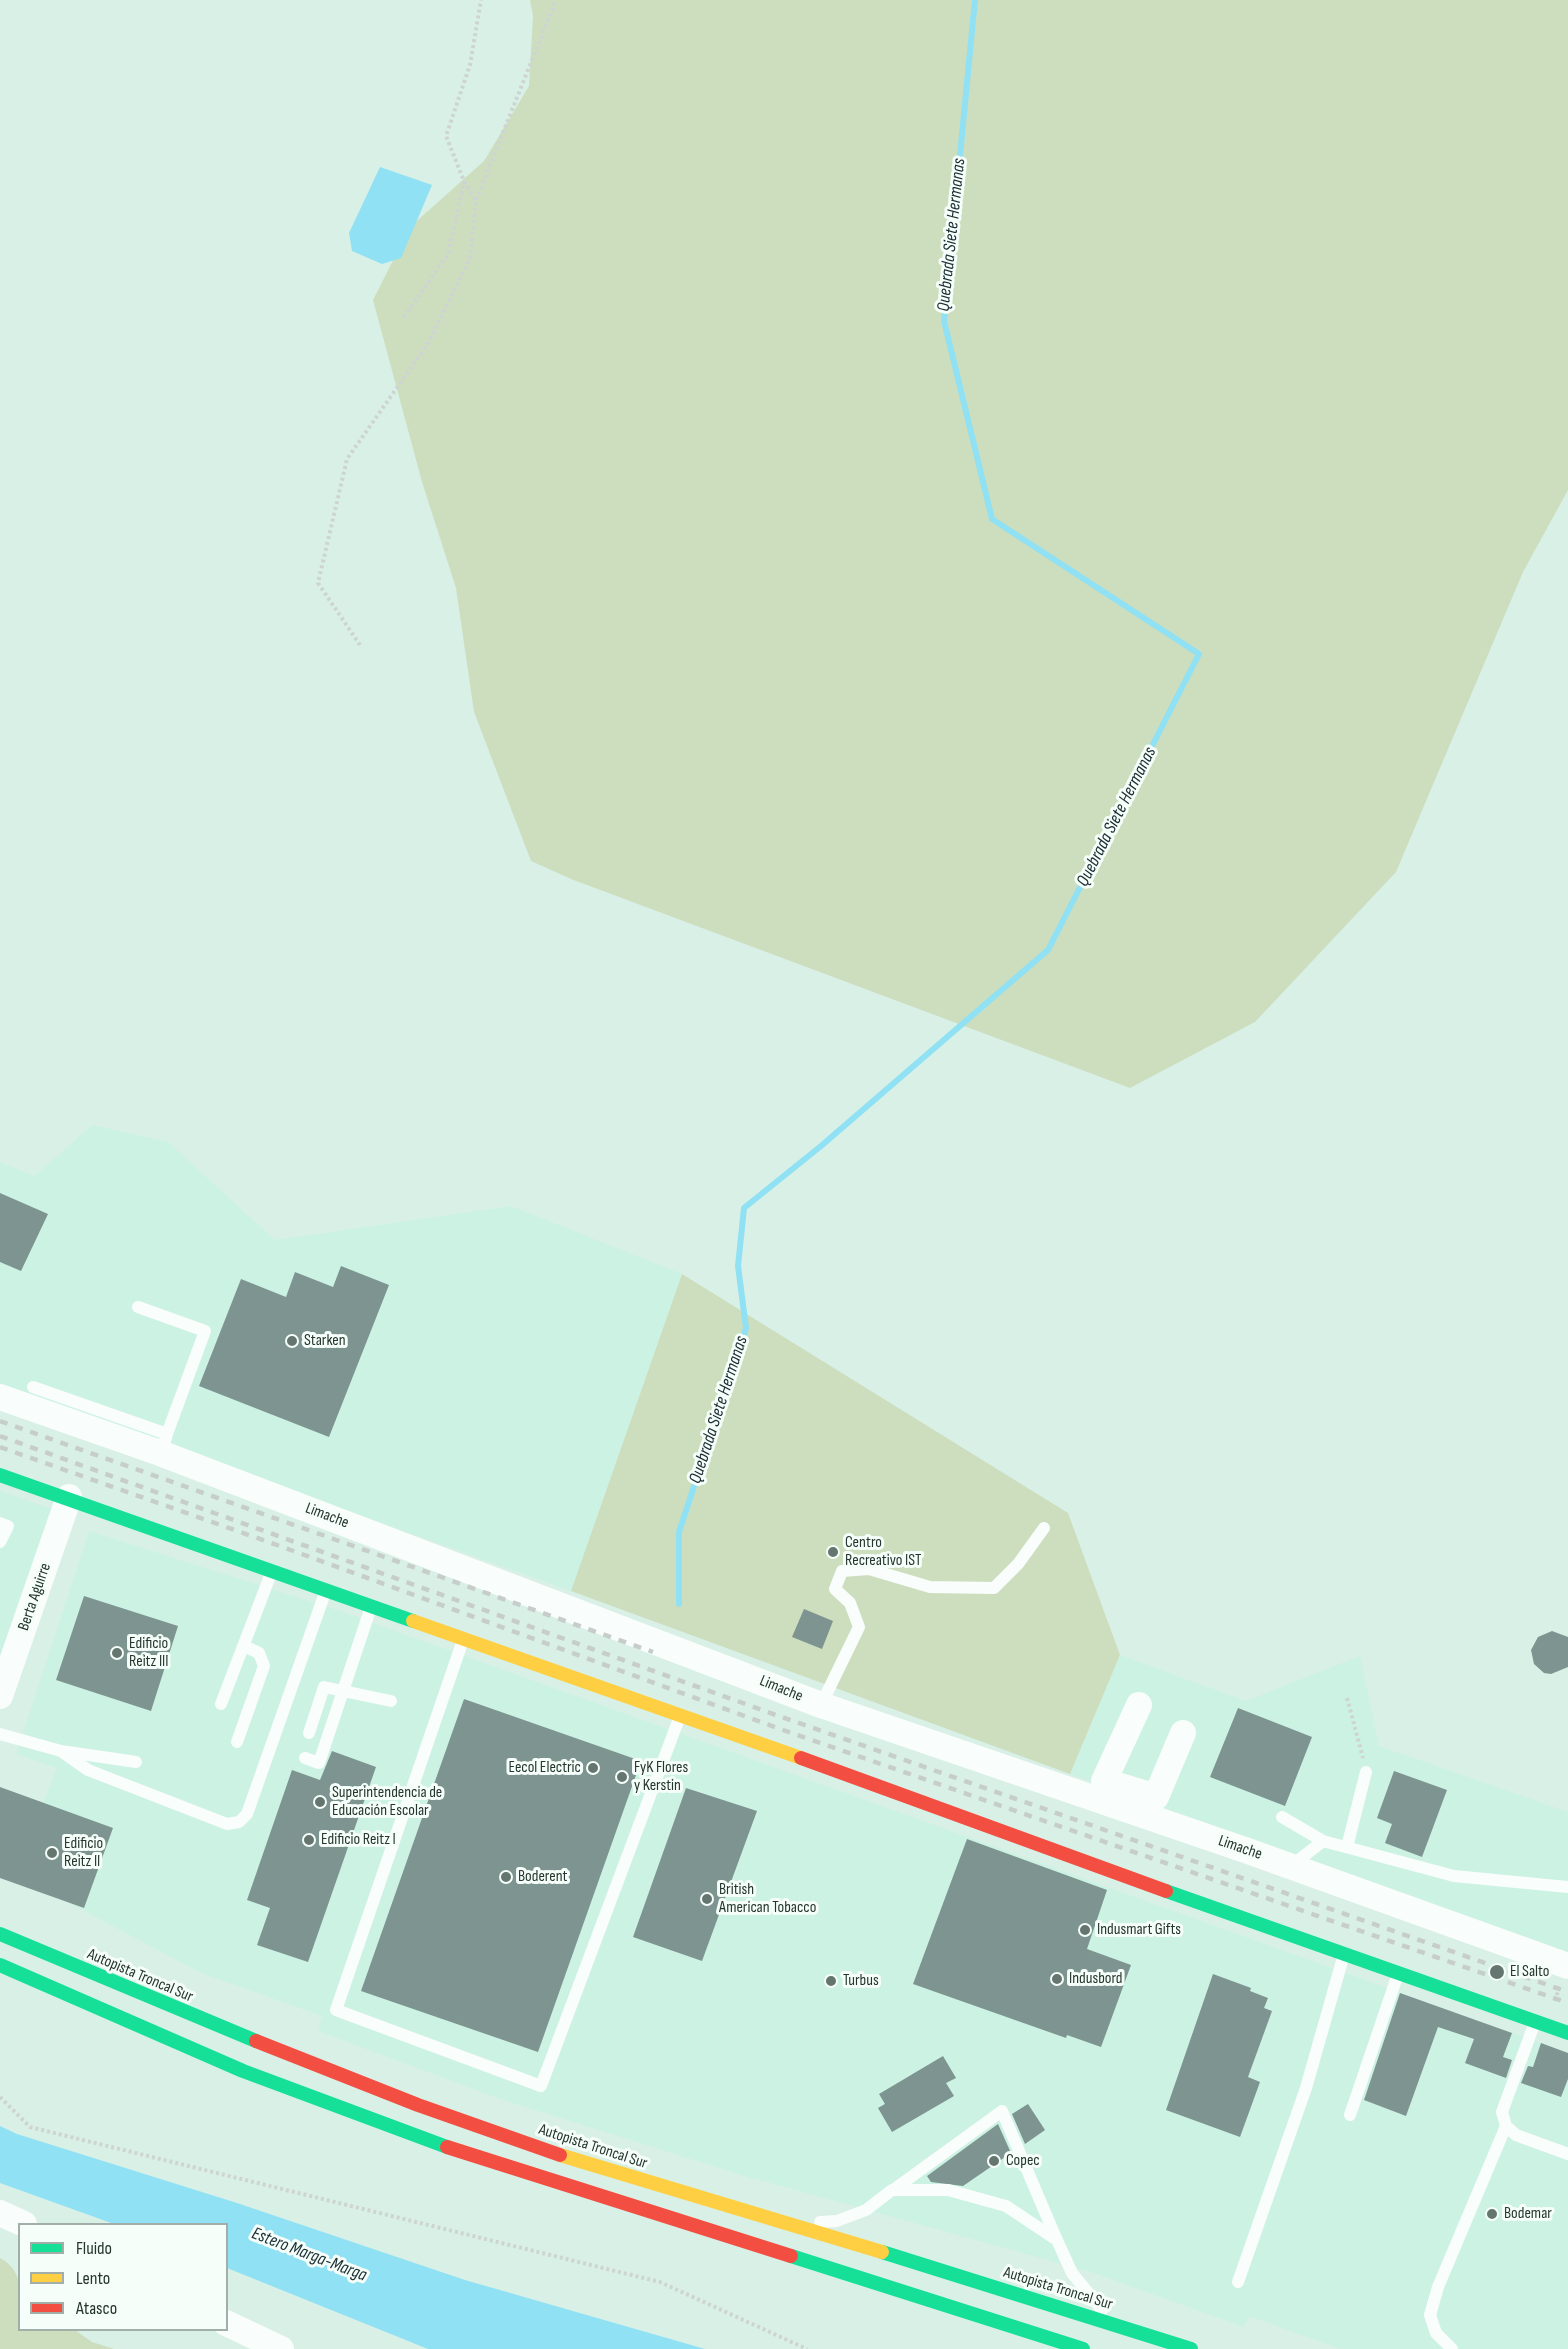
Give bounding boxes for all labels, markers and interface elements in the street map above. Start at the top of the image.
water label: Quebrada Siete Hermanas [933,157,971,313]
water label: Quebrada Siete Hermanas [1072,744,1162,890]
place label: Starken [304,1331,346,1351]
marker: Starken [285,1334,299,1348]
water label: Quebrada Siete Hermanas [685,1334,753,1486]
street label: Limache [303,1499,351,1533]
place label: Centro Recreativo IST [845,1533,921,1571]
marker: Centro Recreativo IST [826,1545,840,1559]
street label: Berta Aguirre [14,1561,56,1633]
place label: Edificio Reitz III [129,1634,169,1672]
marker: Edificio Reitz III [110,1646,124,1660]
street label: Limache [757,1672,805,1706]
place label: Eecol Electric [508,1758,581,1778]
place label: FyK Flores y Kerstin [634,1758,688,1796]
marker: Eecol Electric [586,1761,600,1775]
marker: FyK Flores y Kerstin [615,1770,629,1784]
place label: Superintendencia de Educación Escolar [332,1783,442,1821]
marker: Superintendencia de Educación Escolar [313,1795,327,1809]
place label: Edificio Reitz I [321,1830,396,1850]
street label: Limache [1216,1832,1264,1864]
marker: Edificio Reitz I [302,1833,316,1847]
place label: Edificio Reitz II [64,1834,103,1872]
marker: Edificio Reitz II [45,1846,59,1860]
place label: Boderent [518,1867,567,1887]
marker: Boderent [499,1870,513,1884]
place label: British American Tobacco [719,1880,816,1918]
marker: British American Tobacco [700,1892,714,1906]
place label: Indusmart Gifts [1097,1920,1181,1940]
marker: Indusmart Gifts [1078,1923,1092,1937]
street label: Autopista Troncal Sur [84,1945,196,2007]
place label: El Salto [1510,1962,1549,1982]
marker: El Salto [1488,1963,1506,1981]
place label: Indusbord [1069,1969,1122,1989]
place label: Turbus [843,1971,879,1991]
marker: Indusbord [1050,1972,1064,1986]
marker: Turbus [824,1974,838,1988]
street label: Autopista Troncal Sur [536,2120,650,2174]
place label: Copec [1006,2151,1040,2171]
marker: Copec [987,2154,1001,2168]
place label: Bodemar [1504,2204,1552,2224]
marker: Bodemar [1485,2207,1499,2221]
legend [18,2223,228,2331]
water label: Estero Marga-Marga [248,2223,370,2287]
text: Fluido [76,2238,112,2259]
street label: Autopista Troncal Sur [1001,2263,1115,2315]
text: Lento [76,2268,110,2289]
text: Atasco [76,2298,117,2319]

